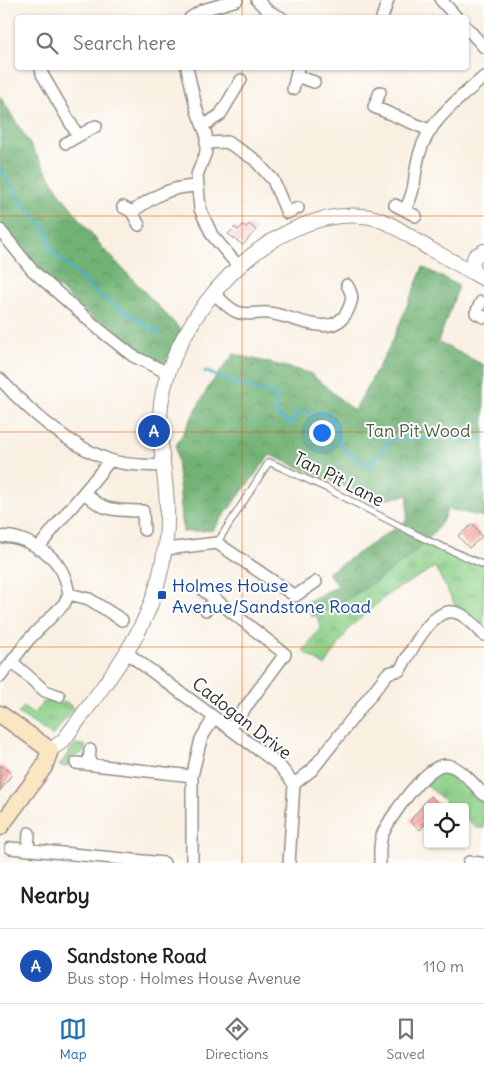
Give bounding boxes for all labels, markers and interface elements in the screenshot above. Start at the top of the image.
search box [15,15,469,70]
icon: search [33,29,61,57]
text: Search here [73,31,176,55]
pin: A [138,412,170,450]
park label: Tan Pit Wood [366,419,471,442]
your location [309,420,335,446]
street label: Tan Pit Lane [290,446,388,512]
place label: Holmes House Avenue/Sandstone Road [172,574,372,618]
marker: Holmes House Avenue/Sandstone Road [156,589,168,601]
street label: Cadogan Drive [188,672,296,764]
map controls [424,803,469,848]
button: locate [424,803,469,848]
text: Nearby [20,882,90,909]
text: Sandstone Road [67,944,207,968]
text: A [31,956,41,976]
text: 110 m [423,956,464,976]
text: Bus stop · Holmes House Avenue [67,968,301,988]
tab: Map [59,1015,87,1063]
tab: Directions [205,1015,268,1063]
tab: Saved [387,1015,425,1063]

